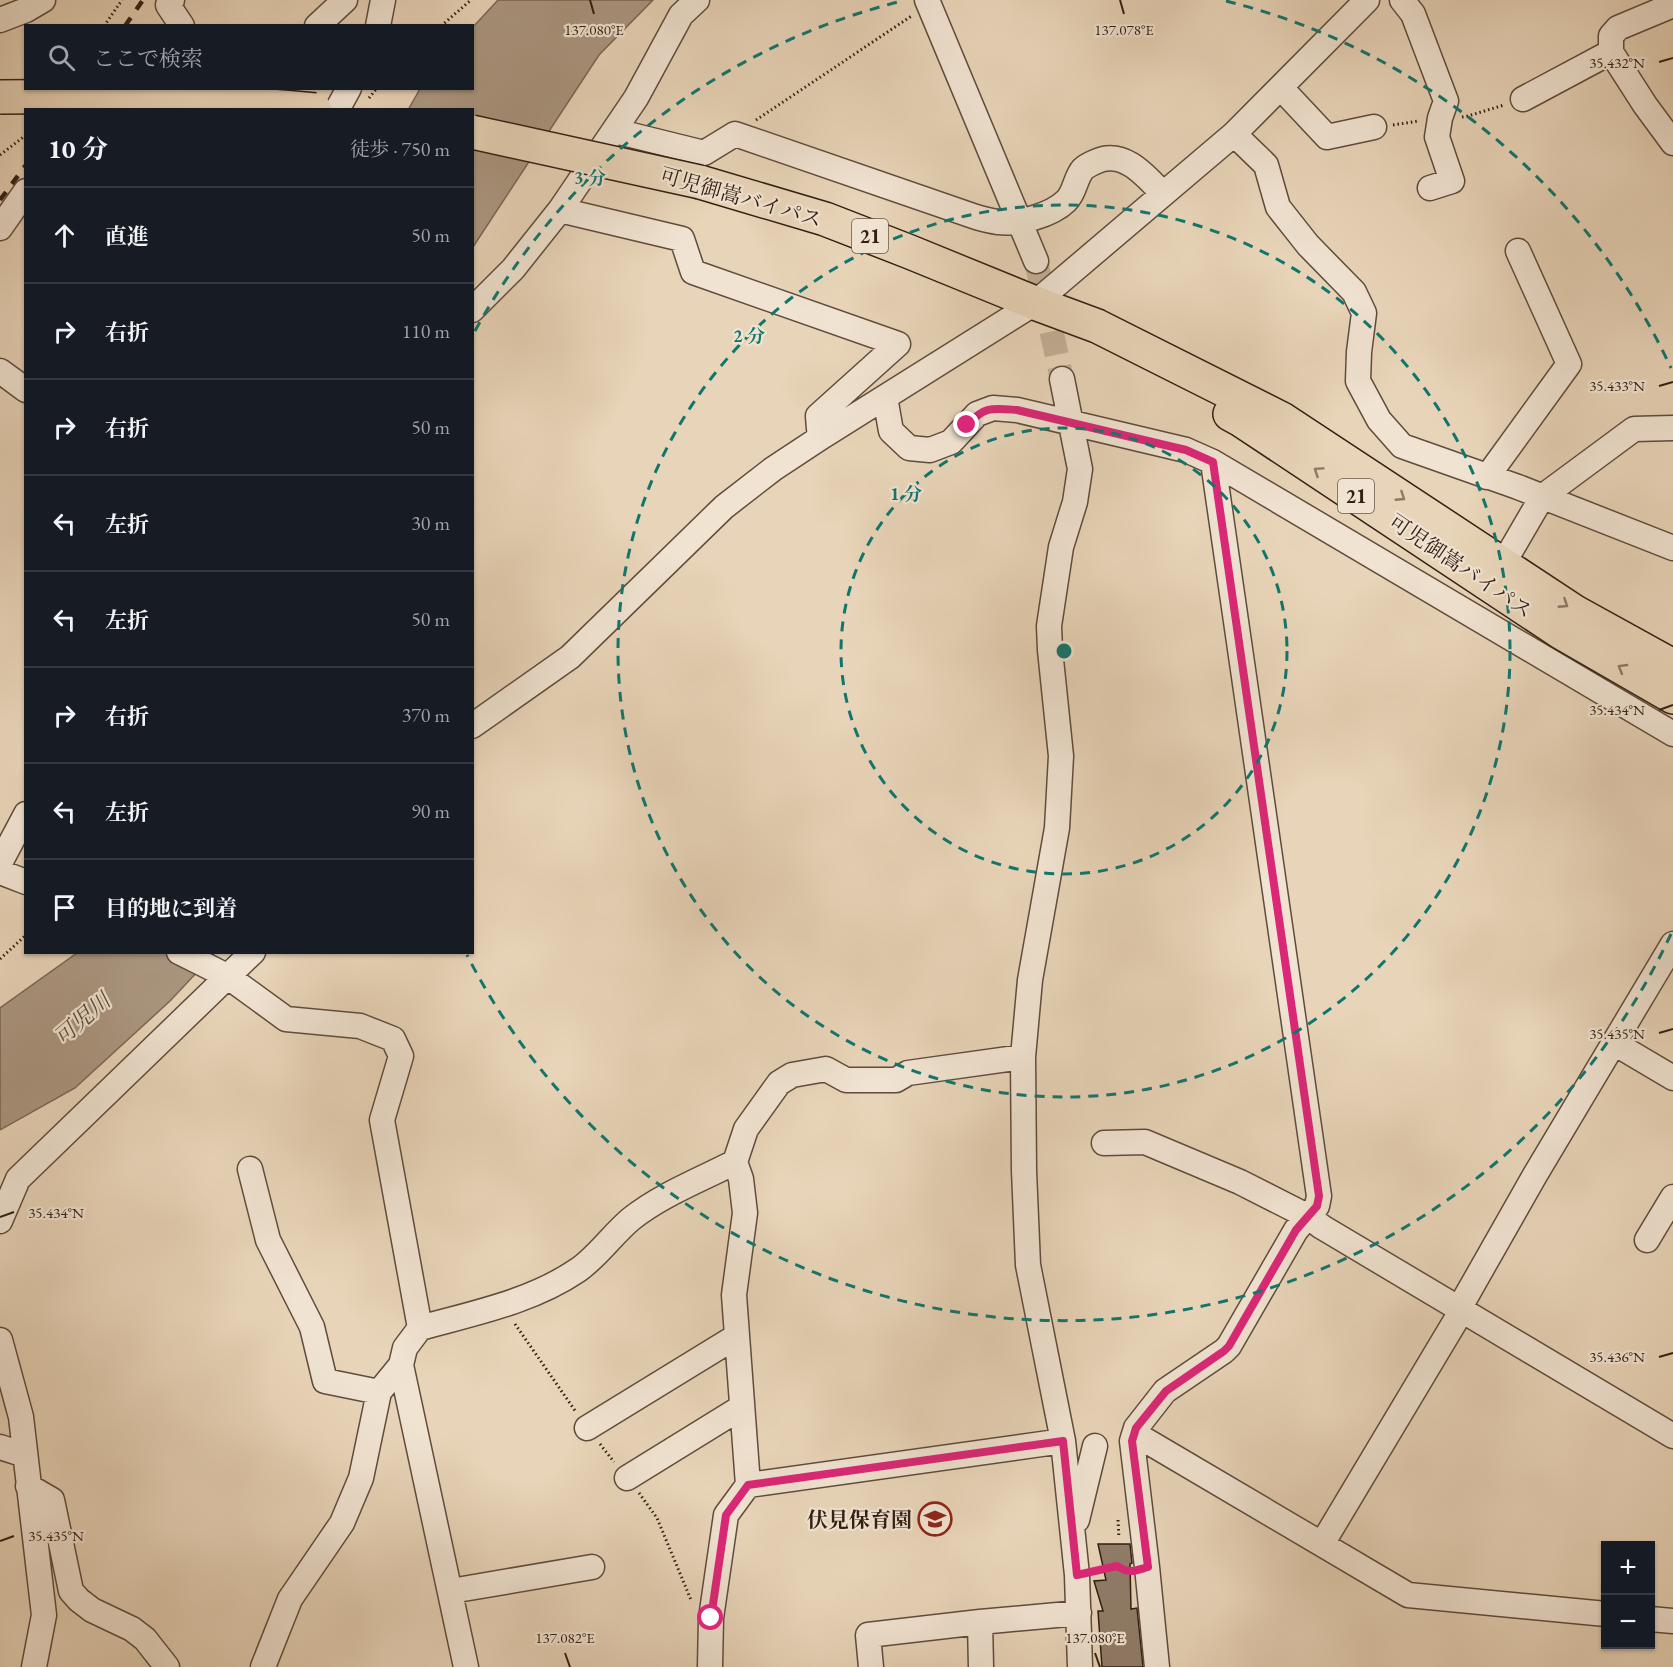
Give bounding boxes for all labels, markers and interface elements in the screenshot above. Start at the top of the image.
text: 137.080°E [564,20,624,39]
text: 137.078°E [1094,20,1154,39]
search box [24,24,474,90]
icon: search [45,41,78,74]
text: ここで検索 [93,44,203,73]
text: 35.432°N [1589,53,1645,72]
text: 10 分 [48,132,108,166]
text: 徒歩 · 750 m [350,136,450,162]
street label: 可児御嵩バイパス [657,161,825,233]
text: 3 分 [574,166,606,189]
icon: ahead [48,219,81,252]
road number: 21 [852,219,888,253]
text: 直進 [105,222,149,251]
text: 50 m [411,222,450,248]
icon: right [48,315,81,348]
text: 右折 [105,318,149,347]
text: 110 m [402,318,450,344]
text: 2 分 [733,324,765,347]
text: 35.433°N [1589,376,1645,395]
icon: right [48,411,81,444]
route end [953,411,979,437]
text: 右折 [105,414,149,443]
text: 50 m [411,414,450,440]
one-way arrow [1314,467,1325,478]
road number: 21 [1338,479,1374,513]
text: 1 分 [890,482,922,505]
one-way arrow [1394,490,1405,501]
icon: left [48,507,81,540]
street label: 可児御嵩バイパス [1384,508,1538,624]
text: 左折 [105,510,149,539]
text: 30 m [411,510,450,536]
one-way arrow [1557,597,1568,608]
icon: left [48,603,81,636]
text: 左折 [105,606,149,635]
text: 50 m [411,606,450,632]
centre of rings [1054,641,1074,661]
one-way arrow [1618,664,1628,675]
icon: right [48,699,81,732]
text: 35.434°N [1589,700,1645,719]
text: 右折 [105,702,149,731]
text: 370 m [402,702,450,728]
icon: left [48,795,81,828]
text: 左折 [105,798,149,827]
text: 90 m [411,798,450,824]
icon: arrive [48,891,81,924]
text: 目的地に到着 [105,894,237,923]
water label: 可児川 [48,985,118,1052]
text: 35.435°N [1589,1024,1645,1043]
text: 35.434°N [28,1203,84,1222]
text: 35.436°N [1589,1347,1645,1366]
school or university icon: 伏見保育園 [917,1501,953,1537]
place label: 伏見保育園 [807,1506,912,1533]
text: 35.435°N [28,1526,84,1545]
map controls [1601,1541,1655,1649]
button: + [1601,1541,1655,1595]
button: − [1601,1595,1655,1649]
route start [697,1604,723,1630]
text: 137.082°E [535,1628,595,1647]
text: 137.080°E [1065,1628,1125,1647]

